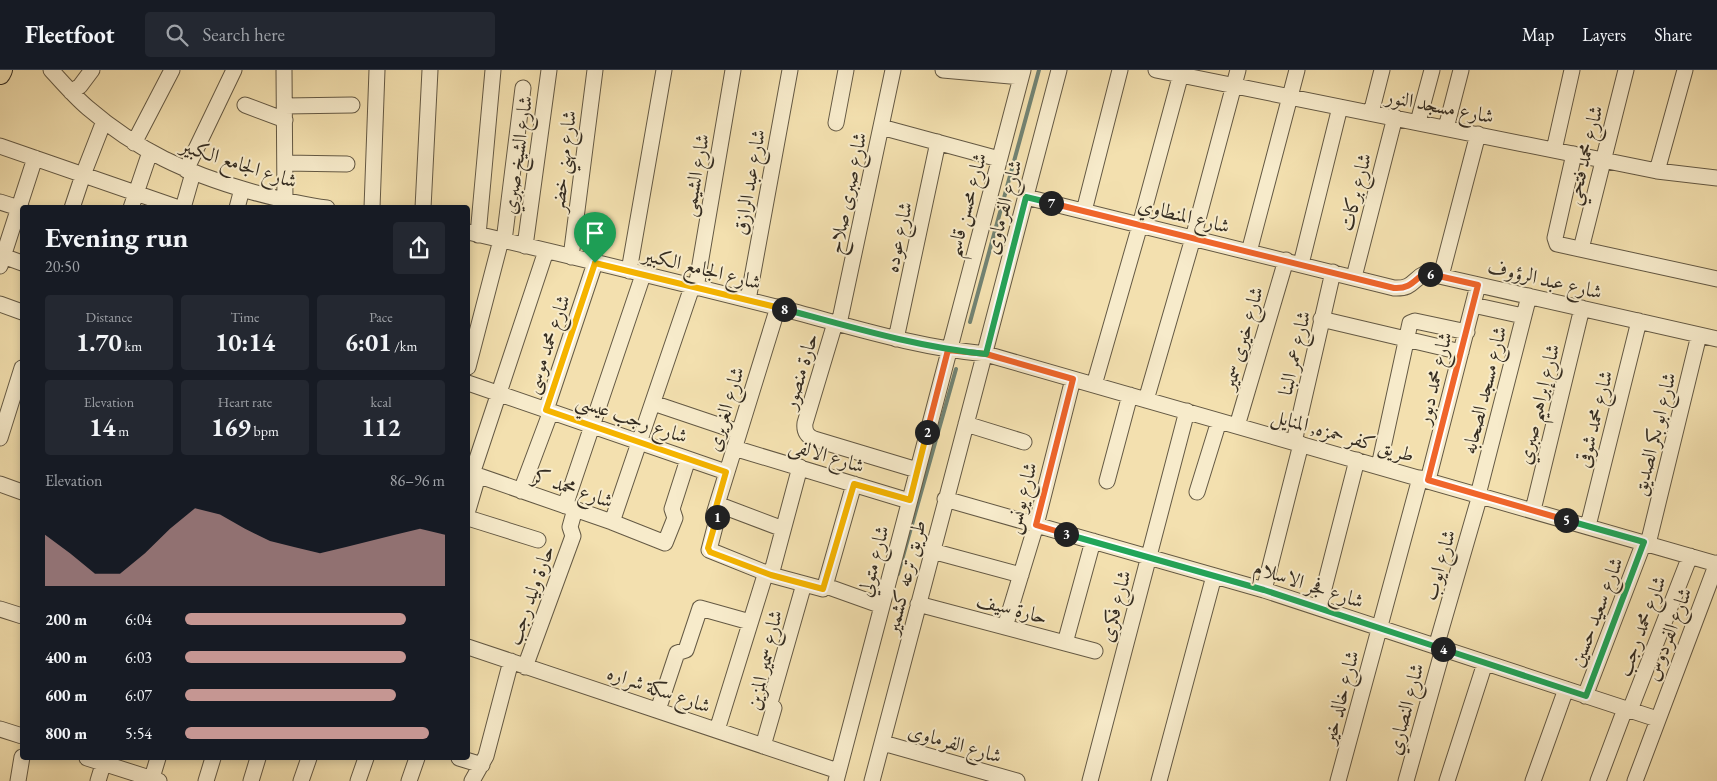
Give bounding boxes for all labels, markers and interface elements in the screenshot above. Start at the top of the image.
search box [145,12,495,57]
text: Fleetfoot [25,19,115,50]
icon: search [163,21,191,49]
text: Search here [203,22,285,47]
text: Map [1522,23,1554,46]
text: Layers [1582,23,1626,46]
text: Share [1654,23,1692,46]
street label: شارع مسجد النور [1381,82,1496,134]
street label: شارع الشيخ صبري [496,94,543,217]
street label: شارع محمد فتحي [1559,103,1615,209]
street label: شارع مهني خضر [544,109,588,216]
street label: شارع عبد الرازق [727,127,776,238]
street label: شارع صبرى صلاح [821,130,877,257]
street label: شارع الجامع الكبير [174,131,301,199]
street label: شارع الشيمى [675,131,720,219]
street label: شارع محسن قاسم [940,150,999,262]
street label: شارع بركات [1333,150,1382,235]
street label: شارع الفرماوى [978,157,1033,258]
pin: 7 [1038,190,1064,216]
street label: شارع المنطاوي [1134,191,1233,244]
text: 7 [1048,194,1055,212]
street label: شارع عوده [878,199,923,276]
pin [574,212,616,263]
text: Evening run [45,219,188,255]
icon: arrive [581,219,609,247]
button: share [393,222,445,274]
street label: شارع الجامع الكبير [637,240,764,300]
street label: شارع عبد الرؤوف [1484,253,1605,310]
text: 20:50 [45,256,80,277]
pin: 6 [1418,262,1442,286]
text: 6 [1427,265,1434,283]
street label: شارع خيرى سمير [1214,283,1274,396]
street label: شارع محمد موسى [518,291,581,399]
pin: 8 [772,296,796,322]
text: 8 [781,300,788,318]
text: Distance [86,308,132,326]
text: Time [230,308,260,326]
text: Pace [369,308,393,326]
street label: شارع عمر البنا [1272,308,1321,399]
street label: شارع مسجد الصحابه [1456,323,1517,458]
text: 1.70 [76,326,122,358]
text: 10:14 [215,326,275,358]
text: 6:01 [345,326,391,358]
street label: شارع محمد دبور [1409,329,1463,430]
street label: حارة منصور [776,330,824,414]
text: km [122,337,142,355]
text: /km [391,337,417,355]
street label: شارع إبراهيم صبري [1511,341,1572,469]
street label: شارع الغريرى [700,364,755,456]
street label: شارع محمد شوقى [1569,368,1623,472]
street label: شارع ابو بكر الصديق [1626,370,1687,500]
street label: شارع رجب عيسي [571,387,691,455]
text: Elevation [84,393,134,411]
text: Heart rate [218,393,272,411]
text: kcal [371,393,392,411]
street label: طريق كفر حمزه, المنايل [1268,402,1417,470]
text: 14 [89,411,115,443]
text: 169 [211,411,251,443]
text: 112 [361,411,401,443]
pin: 2 [914,420,940,444]
text: m [115,422,129,440]
text: bpm [251,422,279,440]
text: 2 [924,423,931,441]
street label: شارع الالفى [785,431,868,484]
street label: شارع يونس [999,459,1048,538]
street label: شارع محمد كر [526,461,617,519]
text: Elevation [45,470,103,491]
text: 86–96 m [390,470,445,491]
pin: 1 [704,504,730,530]
text: 1 [714,508,721,526]
pin: 5 [1554,508,1578,532]
text: 5 [1563,511,1570,529]
street label: طريق ترعه كشمير [878,517,932,639]
pin: 3 [1054,522,1078,546]
street label: شارع متولي [851,523,900,601]
text: 3 [1063,525,1070,543]
street label: شارع ايوب [1417,527,1466,605]
street label: حارة وليد رجب [500,541,561,649]
street label: شارع سعيد حسين [1563,553,1633,672]
street label: شارع فجر الاسلام [1249,554,1367,619]
street label: شارع فكرى [1093,567,1142,646]
street label: شارع محمد رجب [1610,572,1677,682]
street label: شارع الفردوس [1638,584,1702,686]
street label: حارة سيف [974,586,1050,630]
street label: شارع سمير المزين [740,607,793,714]
text: 200 m [45,609,87,630]
text: 6:04 [125,609,152,630]
pin: 4 [1430,636,1456,662]
text: 4 [1440,640,1447,658]
text: 400 m [45,647,87,668]
text: 6:03 [125,647,152,668]
street label: شارع خالد خير [1315,648,1370,750]
street label: شارع سكة شراره [602,659,714,724]
street label: شارع النصاري [1380,660,1435,759]
text: 600 m [45,685,87,706]
text: 6:07 [125,685,152,706]
street label: شارع الفرماوى [904,717,1005,774]
text: 800 m [45,723,87,744]
text: 5:54 [125,723,152,744]

